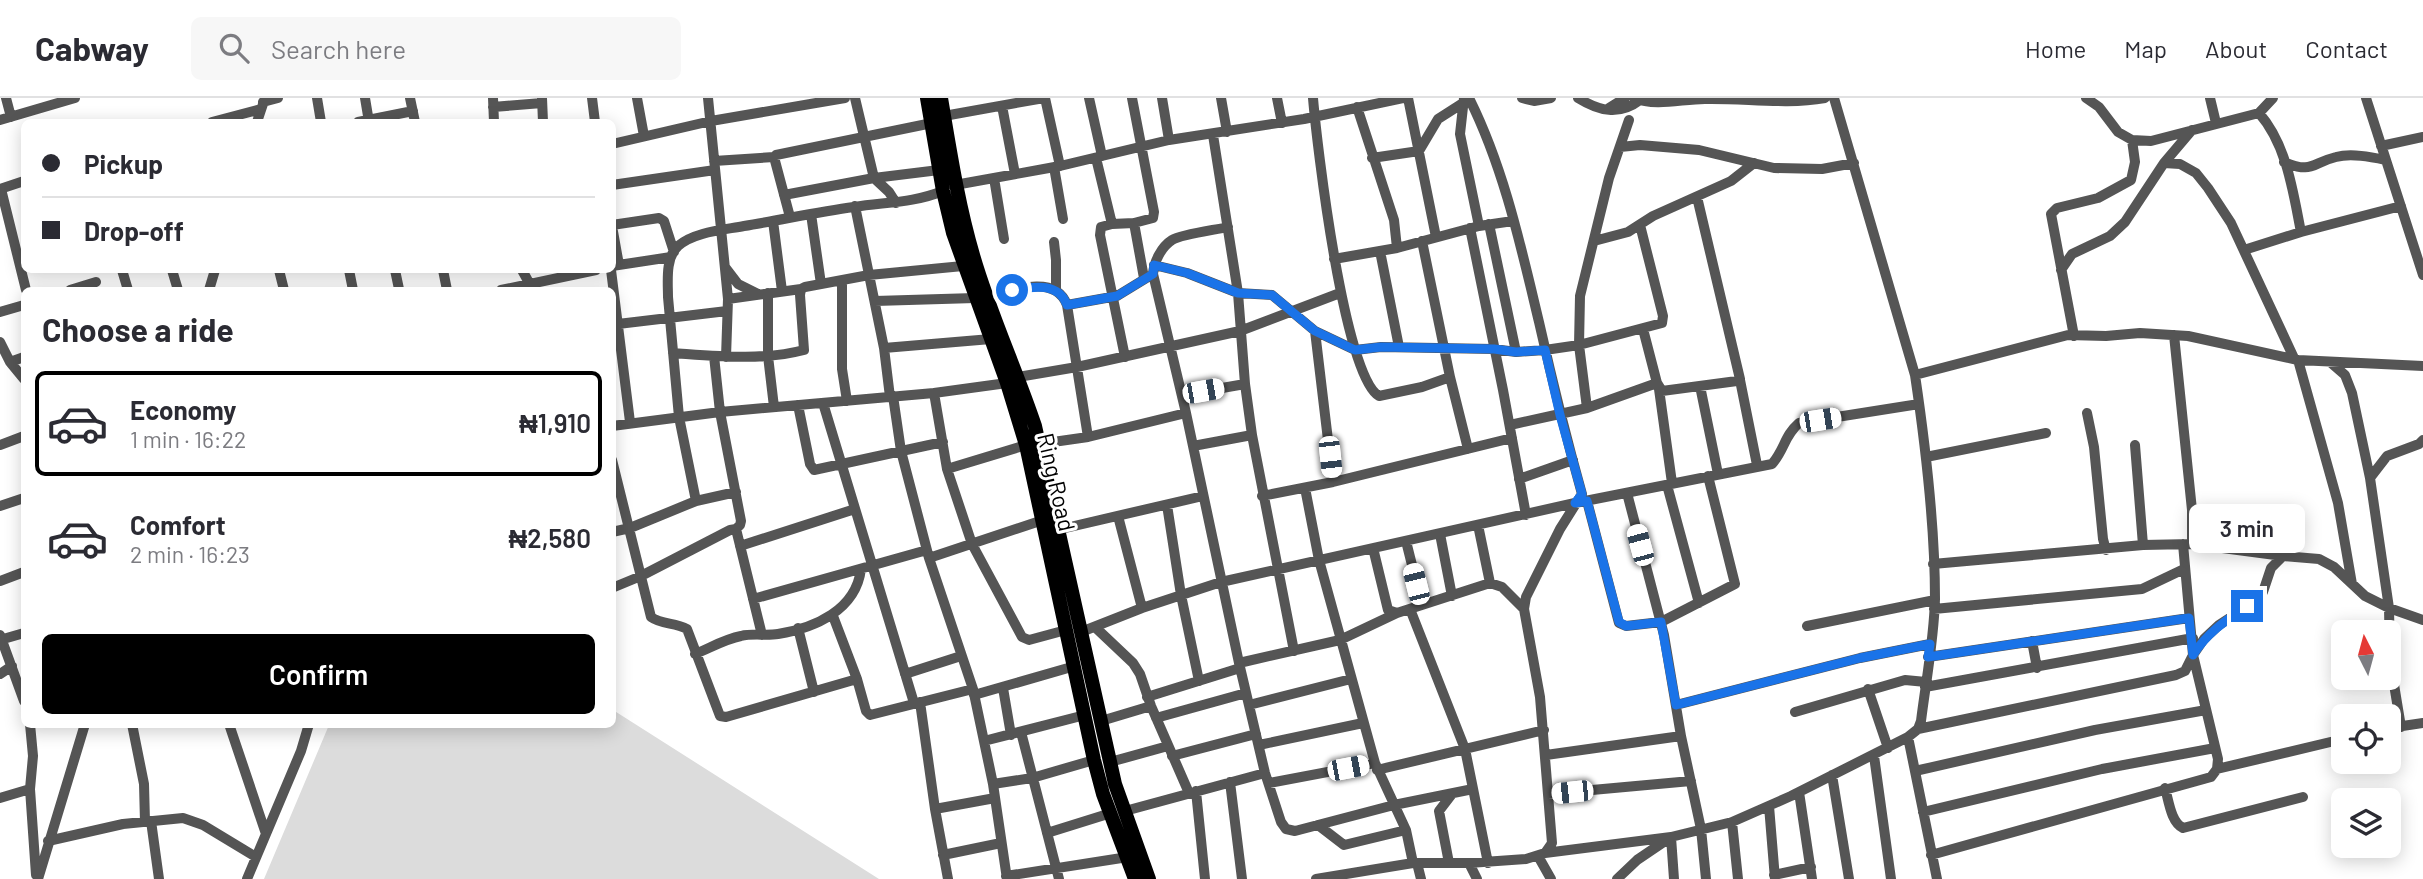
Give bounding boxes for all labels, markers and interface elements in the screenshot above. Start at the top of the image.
search box [191,17,681,80]
text: Cabway [35,28,149,68]
icon: search [215,29,253,67]
text: Search here [271,33,406,64]
text: Home [2025,34,2086,63]
text: Map [2124,34,2167,63]
text: About [2205,34,2267,63]
text: Contact [2305,34,2388,63]
text: Pickup [84,148,163,179]
text: Drop-off [84,215,184,246]
route start [996,274,1028,306]
text: Choose a ride [42,310,234,348]
car [1181,377,1226,405]
icon: car [46,392,109,455]
text: Economy [130,394,236,425]
car [1798,406,1843,434]
text: ₦1,910 [519,407,591,438]
text: 1 min · 16:22 [130,425,246,453]
street label: Ring Road [1032,430,1082,534]
car [1318,435,1343,479]
callout: 3 min [2189,504,2305,554]
icon: car [46,507,109,570]
text: Comfort [130,509,226,540]
text: 3 min [2220,514,2274,542]
text: ₦2,580 [509,522,591,553]
car [1625,522,1656,568]
text: 2 min · 16:23 [130,540,250,568]
car [1401,561,1432,607]
route end [2231,590,2263,622]
north arrow [2331,620,2401,690]
map controls [2331,620,2401,858]
button: Confirm [42,634,595,714]
button: locate [2331,704,2401,774]
car [1326,754,1371,782]
car [1551,779,1594,805]
button: layers [2331,788,2401,858]

